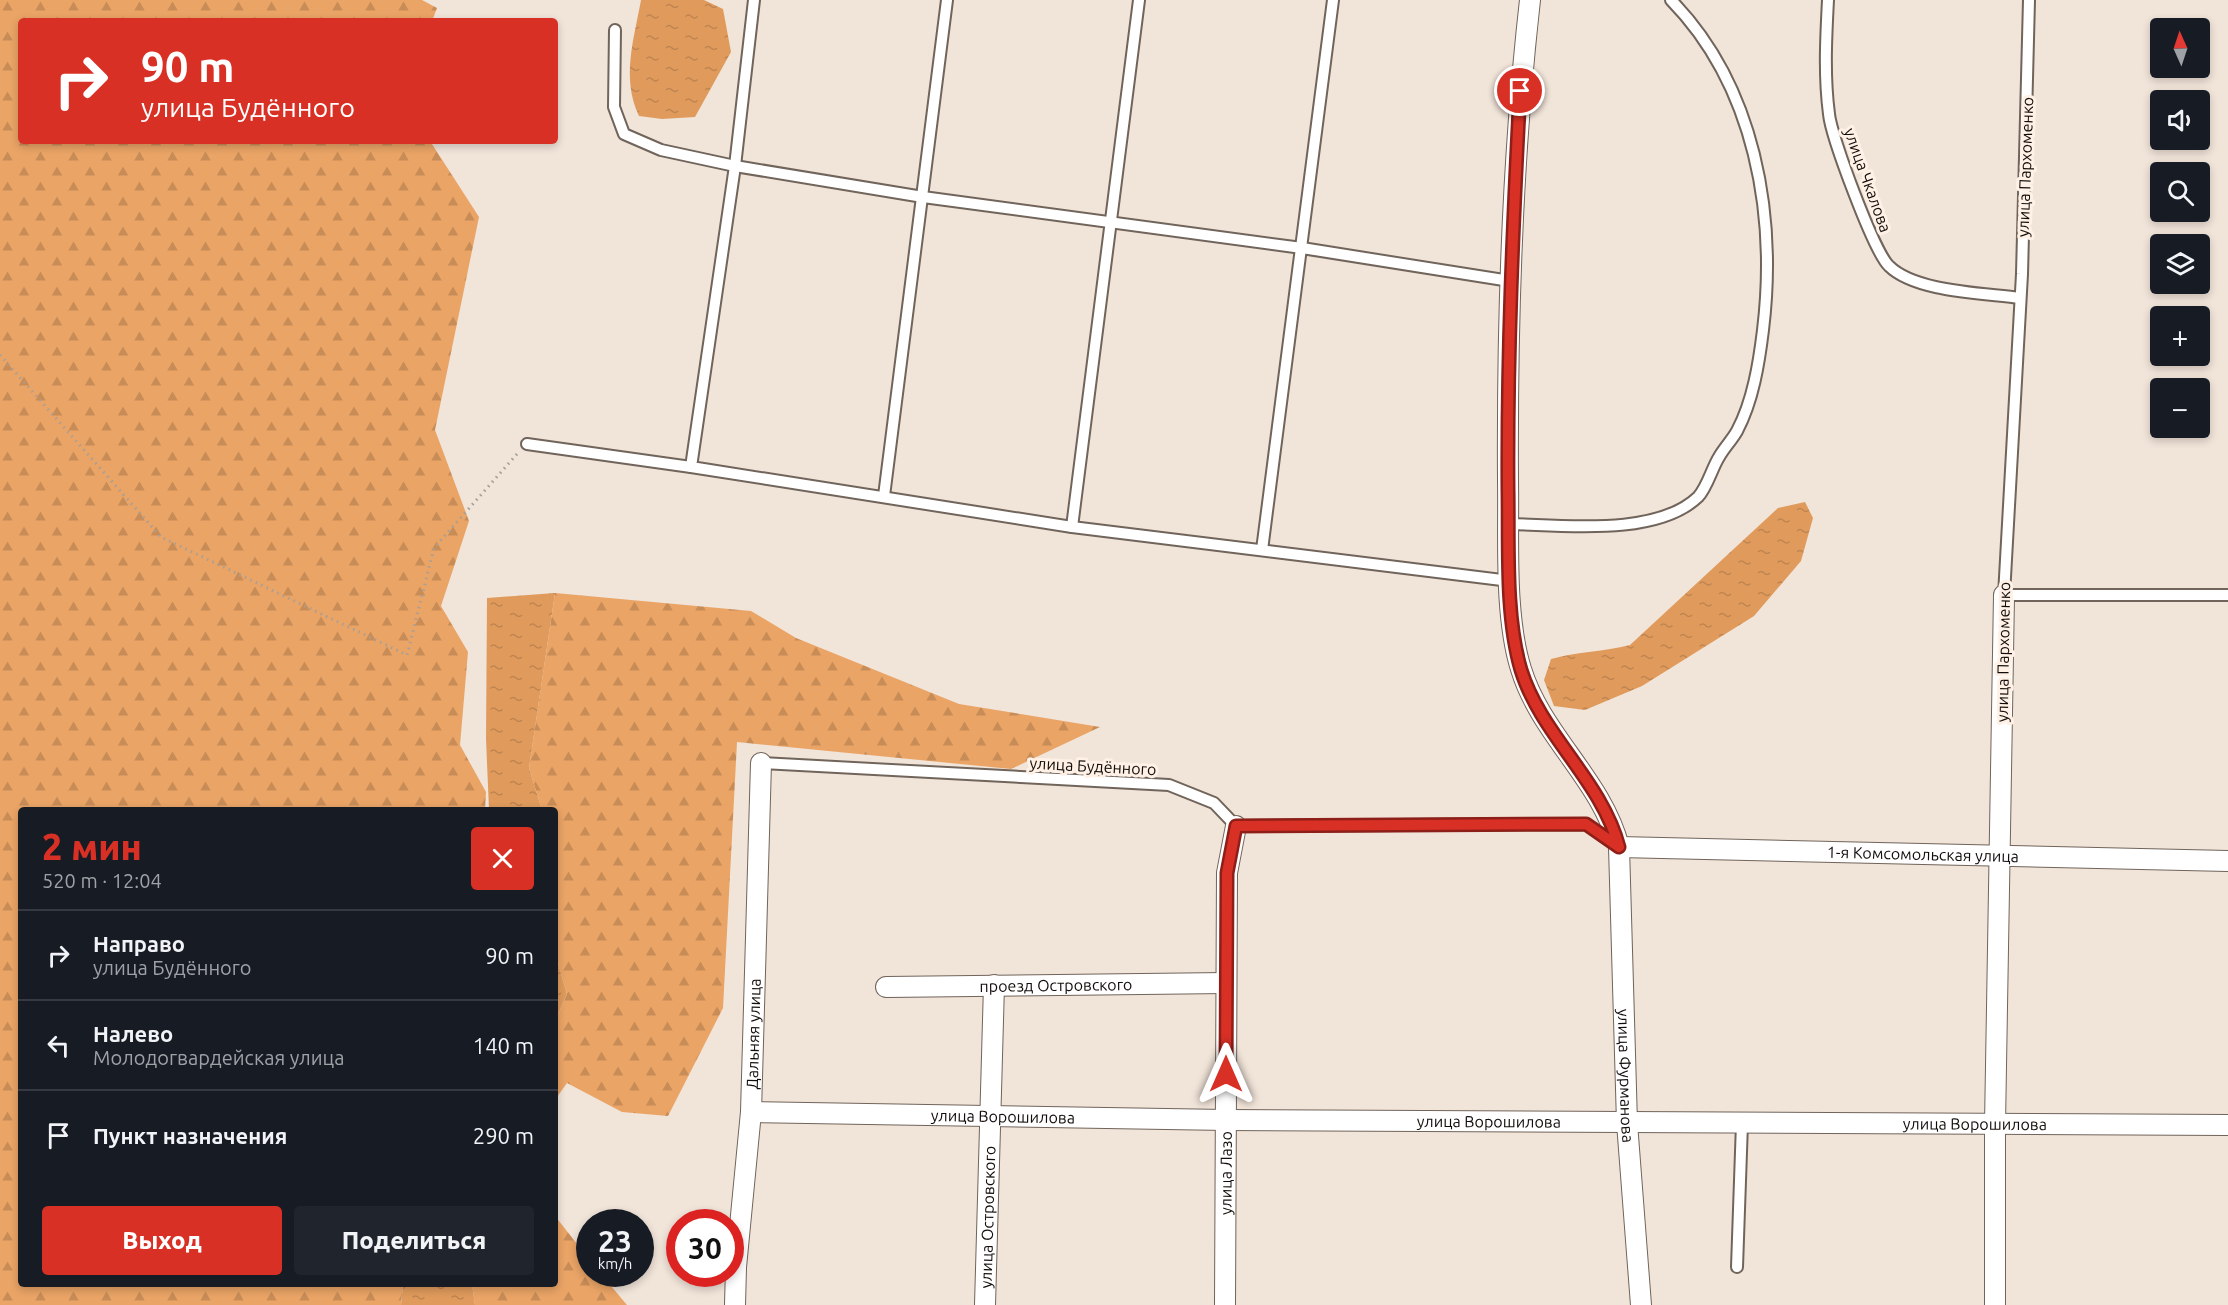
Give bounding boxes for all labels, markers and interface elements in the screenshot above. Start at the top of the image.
north arrow [2150,18,2210,78]
map controls [2150,18,2210,438]
icon: right [42,42,120,120]
text: 90 m [141,43,235,90]
pin [1494,65,1545,116]
icon: arrive [1503,74,1536,107]
button: sound [2150,90,2210,150]
text: улица Будённого [141,92,355,122]
street label: улица Пархоменко [2014,97,2036,237]
street label: улица Чкалова [1841,125,1895,235]
button: search [2150,162,2210,222]
button: layers [2150,234,2210,294]
button: + [2150,306,2210,366]
button: − [2150,378,2210,438]
street label: улица Пархоменко [1993,582,2013,722]
street label: улица Будённого [1029,754,1157,778]
text: 2 мин [42,826,142,867]
button: close [471,827,534,890]
street label: 1-я Комсомольская улица [1827,843,2019,865]
text: 520 m · 12:04 [42,869,162,892]
text: Направо [93,931,185,956]
icon: right [42,939,75,972]
text: 90 m [485,943,534,968]
text: улица Будённого [93,956,252,979]
street label: проезд Островского [979,975,1133,995]
street label: Дальняя улица [743,978,764,1090]
street label: улица Фурманова [1615,1008,1637,1143]
text: Налево [93,1021,173,1046]
icon: left [42,1029,75,1062]
text: 140 m [473,1033,534,1058]
position arrow [1194,1042,1258,1106]
text: Молодогвардейская улица [93,1046,345,1069]
street label: улица Ворошилова [931,1106,1075,1126]
street label: улица Ворошилова [1417,1112,1561,1131]
street label: улица Ворошилова [1903,1114,2047,1133]
icon: arrive [42,1119,75,1152]
text: Пункт назначения [93,1123,287,1148]
text: 290 m [473,1123,534,1148]
street label: улица Лазо [1216,1131,1235,1215]
street label: улица Островского [976,1145,998,1289]
button: Выход [42,1206,282,1275]
button: Поделиться [294,1206,534,1275]
speed limit sign: 30 [666,1209,744,1287]
text: 23 [598,1224,632,1258]
text: km/h [598,1255,632,1272]

